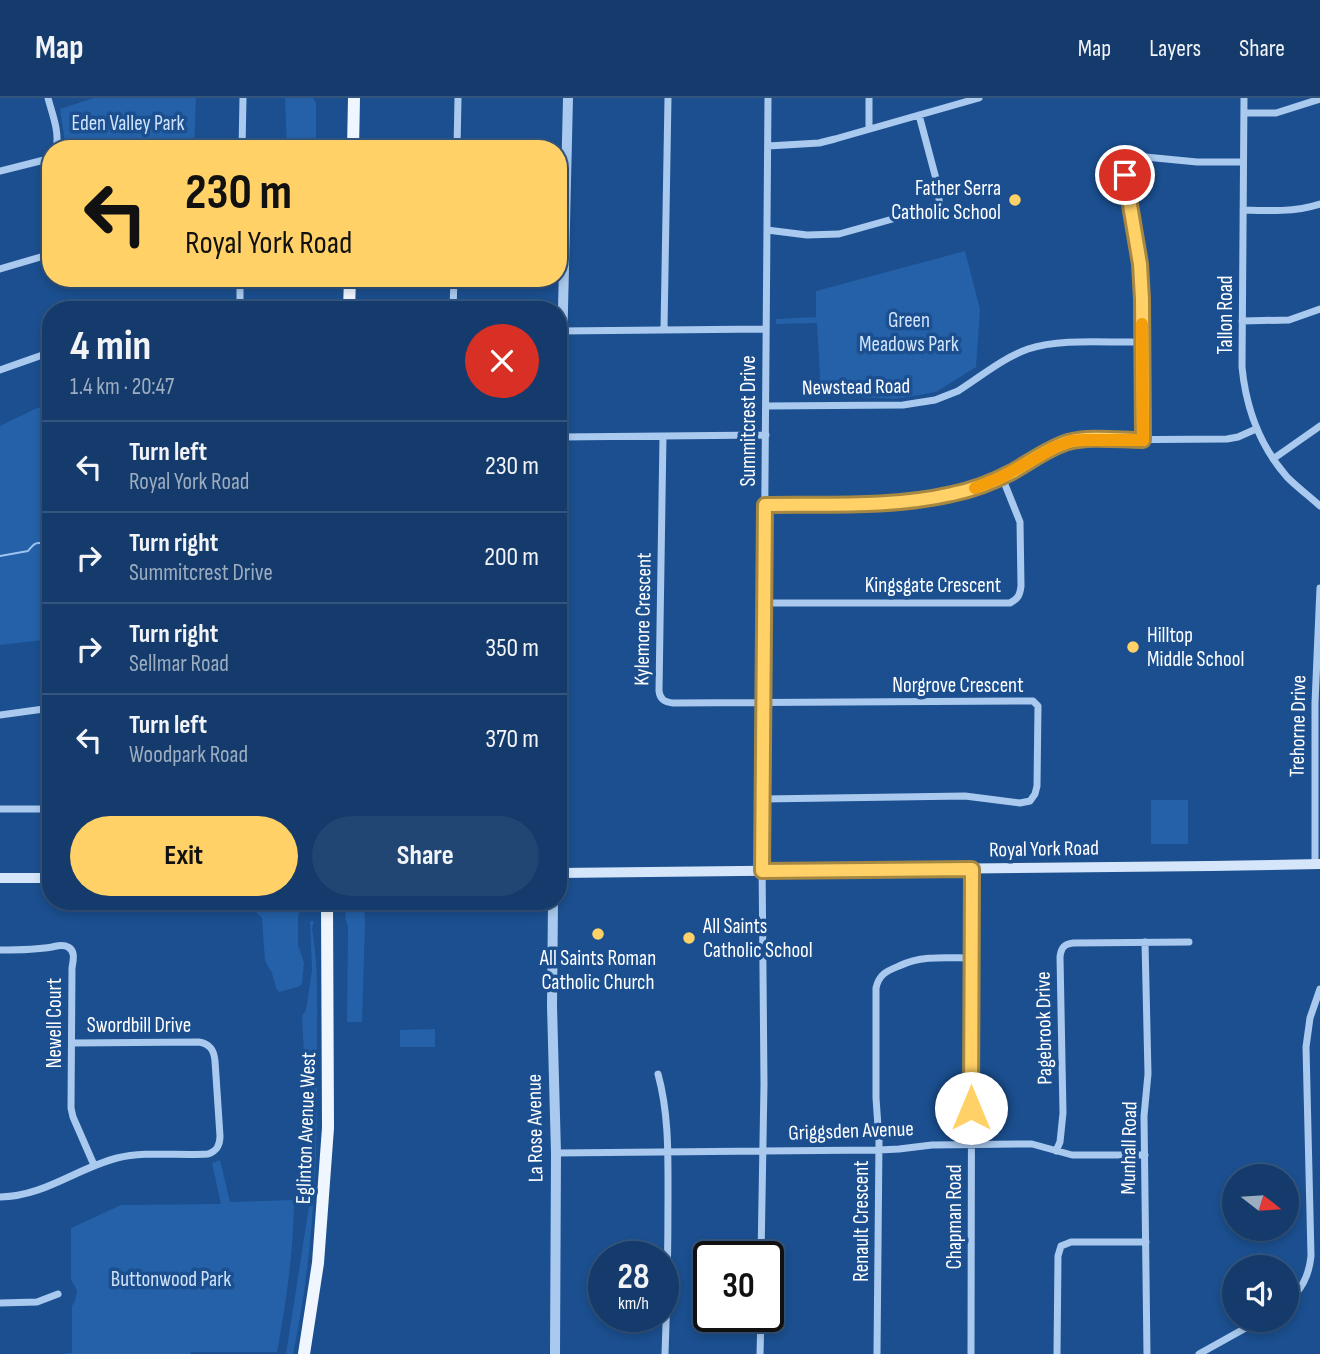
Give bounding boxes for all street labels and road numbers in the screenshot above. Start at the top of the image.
street label: Tallon Road [1213,275,1238,355]
street label: Summitcrest Drive [736,355,761,487]
street label: Newstead Road [802,374,910,400]
street label: Kylemore Crescent [629,552,657,686]
street label: Kingsgate Crescent [865,573,1001,598]
street label: Norgrove Crescent [892,673,1024,698]
street label: Trehorne Drive [1285,675,1311,777]
street label: Royal York Road [989,836,1099,862]
street label: Pagebrook Drive [1031,971,1057,1085]
street label: Newell Court [42,978,67,1068]
street label: Swordbill Drive [87,1013,191,1038]
street label: Eglinton Avenue West [291,1052,321,1204]
street label: La Rose Avenue [522,1074,548,1182]
street label: Munhall Road [1116,1101,1142,1195]
street label: Griggsden Avenue [788,1116,914,1146]
street label: Renault Crescent [849,1160,874,1282]
street label: Chapman Road [942,1165,967,1269]

